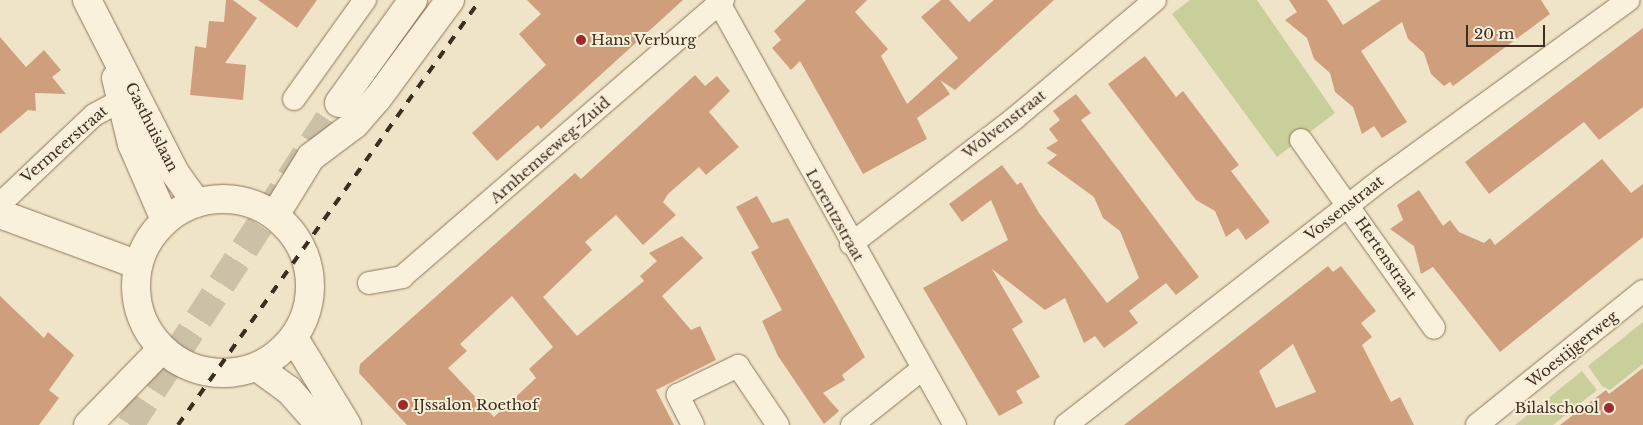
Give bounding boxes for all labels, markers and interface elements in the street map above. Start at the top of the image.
scale bar [1468,15,1547,47]
text: 20 m [1474,24,1514,43]
place label: Hans Verburg [591,31,697,49]
marker: Hans Verburg [575,34,587,46]
street label: Gasthuislaan [122,79,182,175]
street label: Wolvenstraat [959,86,1049,162]
street label: Arnhemseweg-Zuid [486,93,614,207]
street label: Vermeerstraat [17,102,111,186]
street label: Lorentzstraat [802,166,868,264]
street label: Vossenstraat [1301,172,1387,244]
street label: Hertenstraat [1351,214,1421,302]
street label: Woestijgerweg [1523,307,1621,391]
place label: IJssalon Roethof [413,396,538,414]
marker: IJssalon Roethof [397,399,409,411]
place label: Bilalschool [1515,399,1599,417]
marker: Bilalschool [1603,402,1615,414]

